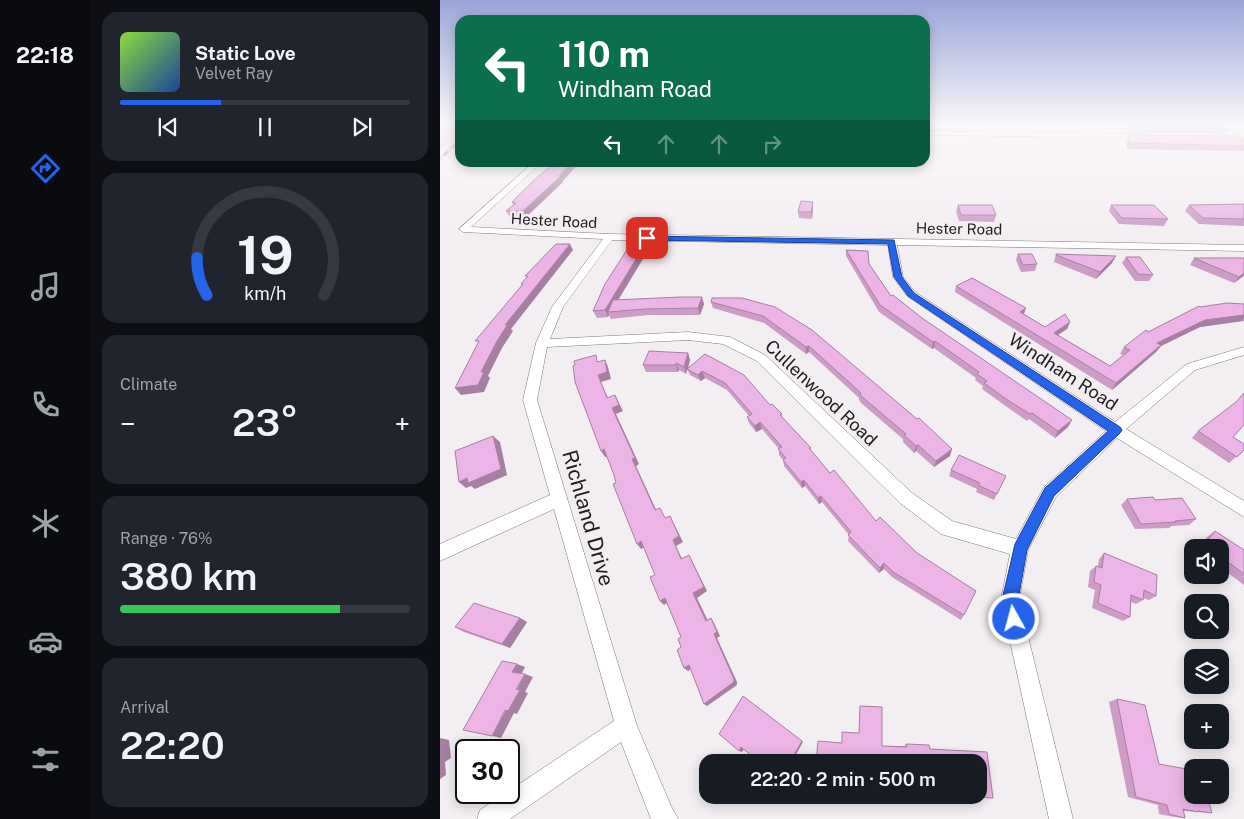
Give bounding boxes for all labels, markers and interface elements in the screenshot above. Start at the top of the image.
text: 110 m [558,34,650,75]
icon: left [475,35,540,100]
text: 22:18 [16,42,74,68]
text: Static Love [195,42,296,64]
text: Velvet Ray [195,64,273,83]
text: Windham Road [558,76,712,102]
icon: previous [154,113,182,141]
icon: pause [251,113,279,141]
icon: next [348,113,376,141]
icon: left [599,130,627,158]
icon: ahead [652,130,680,158]
icon: ahead [705,130,733,158]
icon: right [758,130,786,158]
icon: directions [28,151,63,186]
street label: Hester Road [510,210,598,231]
pin [626,217,668,259]
street label: Hester Road [916,219,1002,238]
icon: arrive [633,224,661,252]
text: 19 [237,225,293,286]
icon: music [28,269,63,304]
text: km/h [244,283,286,304]
street label: Windham Road [1005,329,1122,415]
street label: Cullenwood Road [761,335,882,450]
text: Climate [120,375,177,394]
icon: phone [28,387,63,422]
text: 23° [232,400,298,445]
text: − [120,407,136,440]
text: + [394,407,410,440]
street label: Richland Drive [557,447,620,589]
icon: climate [28,506,63,541]
text: Range · 76% [120,529,212,548]
map controls [1184,539,1229,804]
button: sound [1184,539,1229,584]
text: 380 km [120,554,257,599]
position arrow [987,592,1039,644]
button: search [1184,594,1229,639]
icon: car [28,624,63,659]
button: layers [1184,649,1229,694]
text: Arrival [120,698,169,717]
button: + [1184,704,1229,749]
text: 22:20 [120,723,225,768]
speed limit sign: 30 [455,739,520,804]
icon: filters [28,742,63,777]
button: − [1184,759,1229,804]
text: 22:20 · 2 min · 500 m [750,768,936,790]

